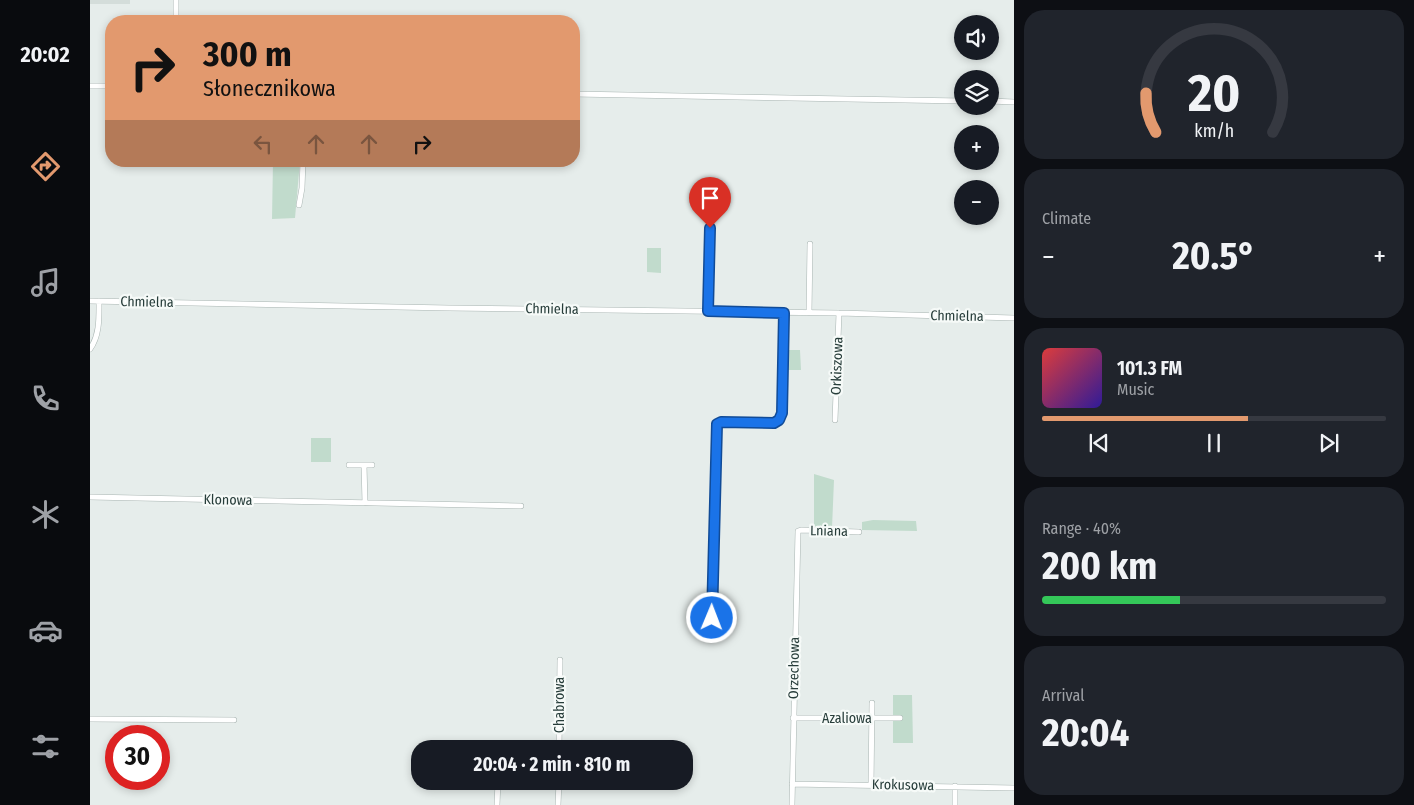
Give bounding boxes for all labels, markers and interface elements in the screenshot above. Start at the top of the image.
map controls [954,15,999,225]
button: sound [954,15,999,60]
text: 300 m [203,33,292,75]
icon: right [120,35,185,100]
text: 20:02 [20,41,70,68]
text: 20 [1187,62,1240,125]
button: layers [954,70,999,115]
text: Słonecznikowa [203,75,336,102]
text: km/h [1194,120,1234,142]
button: + [954,125,999,170]
icon: left [249,130,277,158]
icon: ahead [302,130,330,158]
icon: ahead [355,130,383,158]
icon: right [408,130,436,158]
icon: directions [28,149,63,184]
pin [689,177,731,228]
button: − [954,180,999,225]
icon: arrive [696,184,724,212]
text: Climate [1042,209,1091,228]
text: 20.5° [1172,233,1256,279]
text: − [1042,240,1055,273]
text: + [1373,240,1386,273]
icon: music [28,265,63,300]
street label: Chmielna [120,293,174,311]
street label: Chmielna [525,300,579,318]
street label: Chmielna [930,307,984,325]
street label: Orkiszowa [827,336,847,395]
text: 101.3 FM [1117,357,1182,380]
text: Music [1117,380,1154,399]
icon: phone [28,381,63,416]
icon: previous [1085,429,1113,457]
icon: pause [1200,429,1228,457]
icon: next [1315,429,1343,457]
street label: Klonowa [203,491,253,509]
icon: climate [28,497,63,532]
text: Range · 40% [1042,519,1121,538]
street label: Lniana [810,522,848,540]
text: 200 km [1042,543,1157,589]
position arrow [685,591,737,643]
icon: car [28,613,63,648]
street label: Orzechowa [785,636,803,699]
street label: Chabrowa [551,677,568,733]
text: Arrival [1042,686,1084,705]
street label: Azaliowa [822,710,872,727]
text: 20:04 [1042,710,1129,756]
speed limit sign: 30 [105,725,170,790]
icon: filters [28,729,63,764]
text: 20:04 · 2 min · 810 m [474,753,630,776]
street label: Krokusowa [872,776,934,794]

